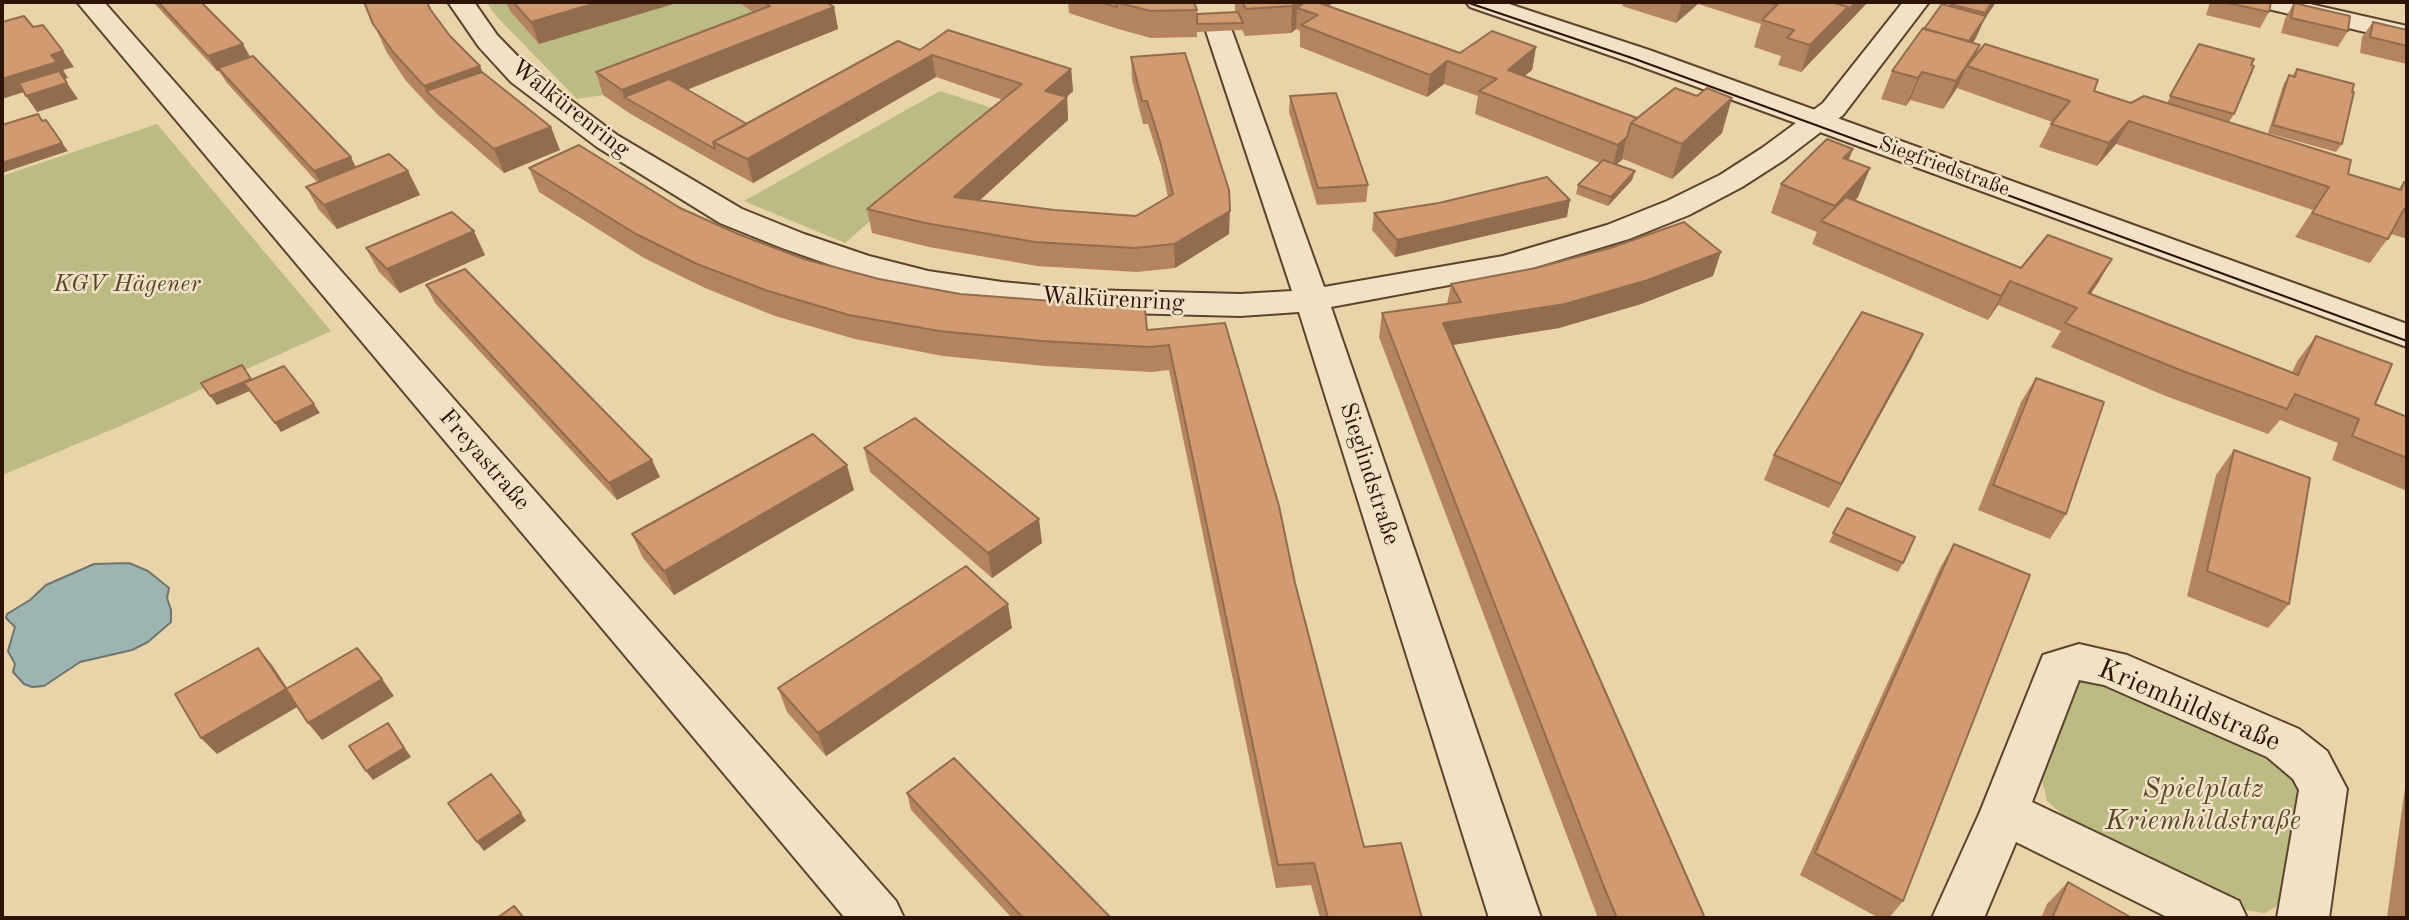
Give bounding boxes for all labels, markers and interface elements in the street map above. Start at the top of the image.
street label: Walkürenring [505,54,635,164]
street label: Siegfriedstraße [1875,132,2013,202]
park label: KGV Hägener [53,271,201,299]
street label: Walkürenring [1041,282,1185,318]
street label: Sieglindstraße [1332,399,1406,549]
street label: Freyastraße [432,403,536,517]
street label: Kriemhildstraße [2093,652,2285,760]
park label: Spielplatz Kriemhildstraße [2105,773,2301,839]

